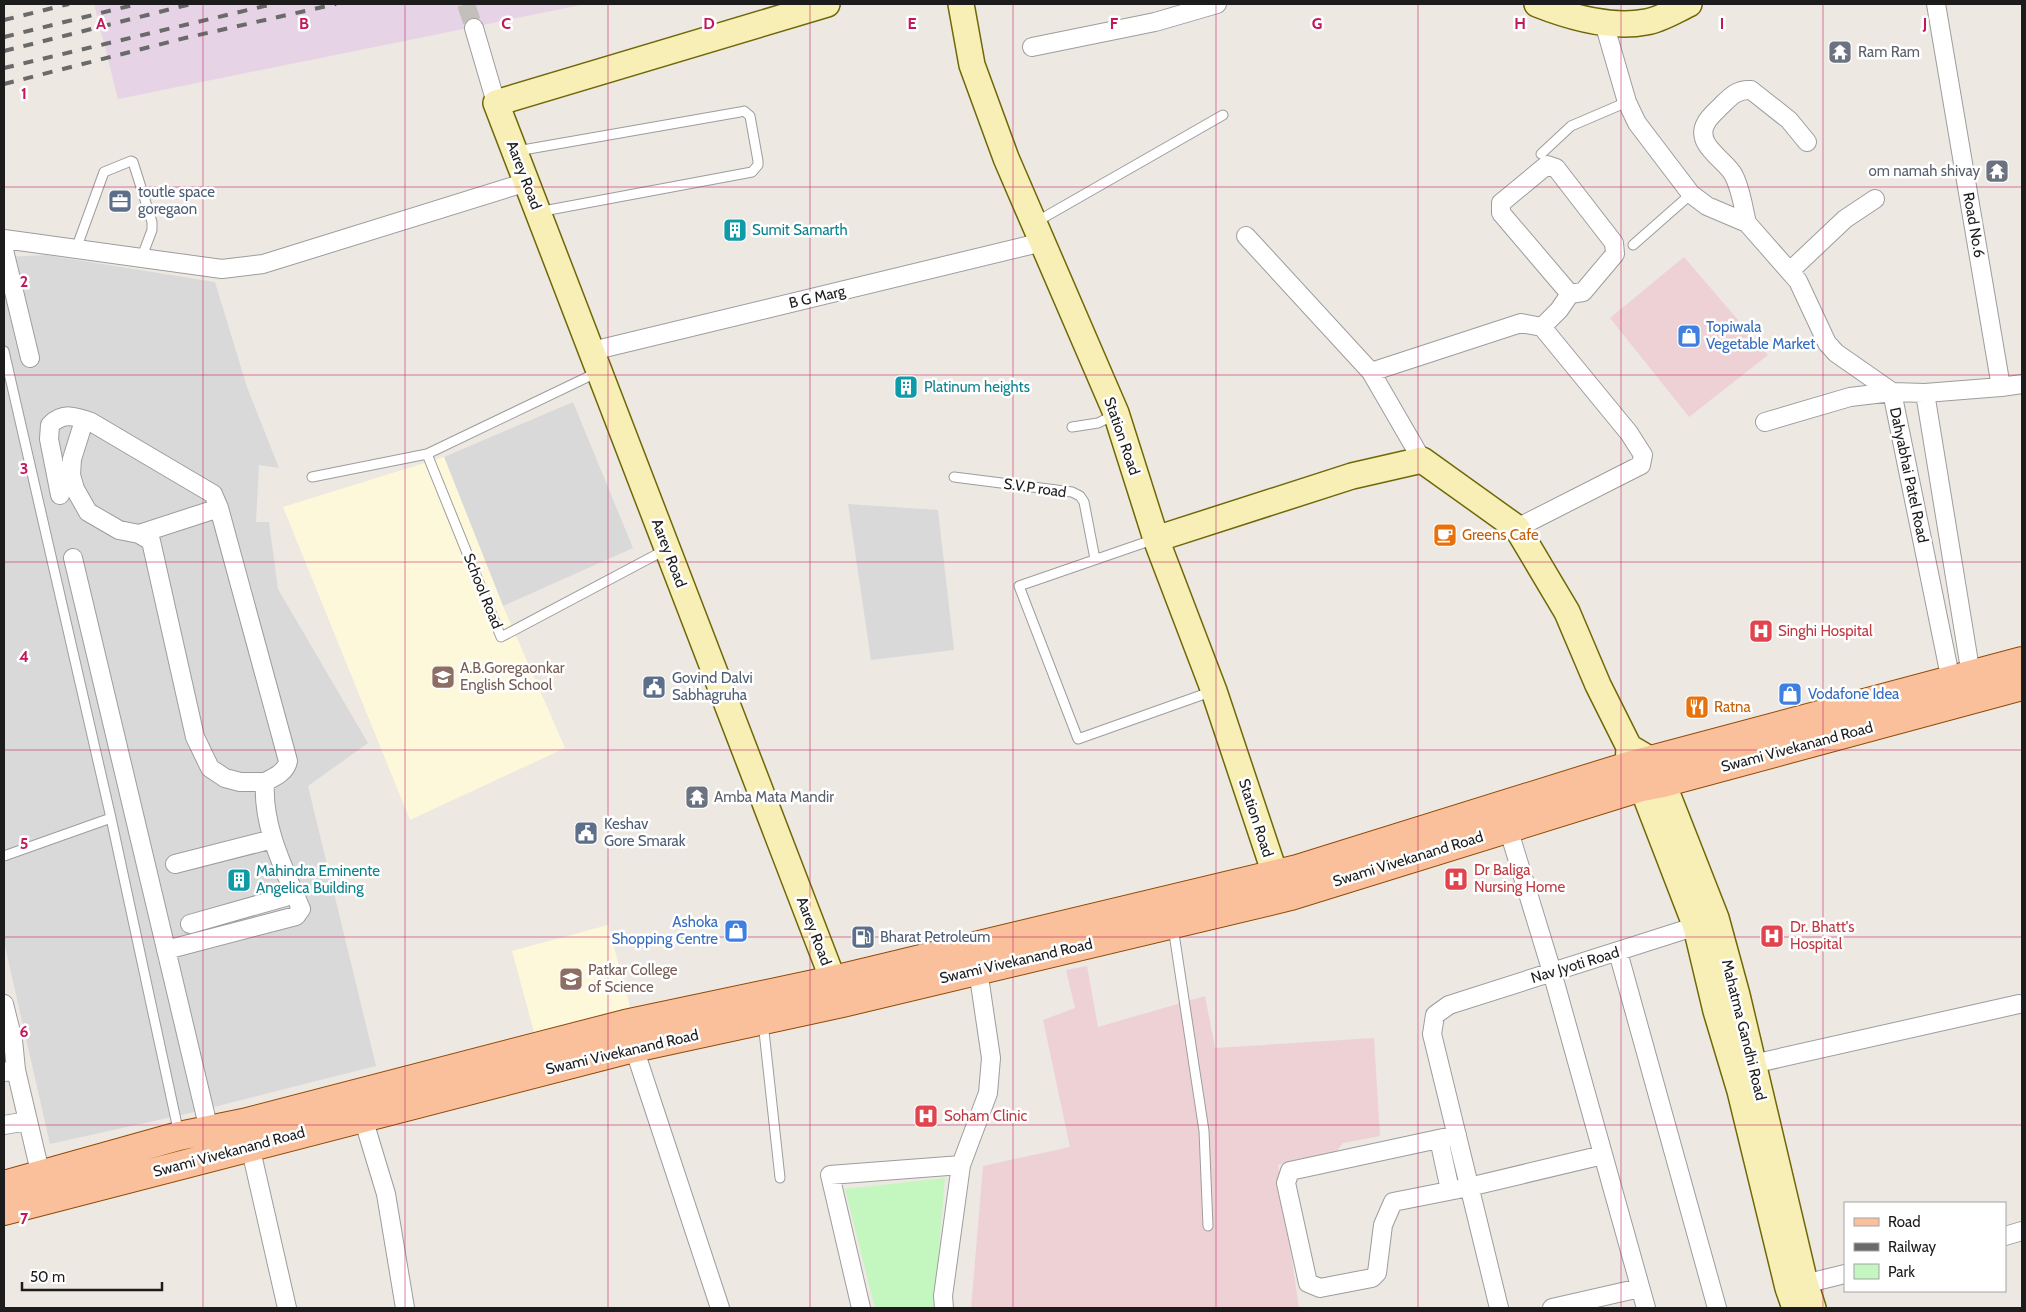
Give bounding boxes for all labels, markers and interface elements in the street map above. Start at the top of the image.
text: A [96,14,106,33]
text: B [299,14,309,33]
text: C [501,14,511,33]
text: D [703,14,715,33]
text: E [907,14,917,33]
text: F [1110,14,1119,33]
text: G [1312,14,1322,33]
text: H [1514,14,1526,33]
text: I [1720,14,1724,33]
text: J [1922,14,1927,33]
temple icon: Ram Ram [1827,39,1853,65]
place label: Ram Ram [1858,43,1920,61]
text: 1 [21,84,27,103]
street label: Aarey Road [503,138,545,212]
temple icon: om namah shivay [1984,158,2010,184]
place label: om namah shivay [1868,162,1980,180]
place label: toutle space goregaon [138,183,215,218]
office icon: toutle space goregaon [107,188,133,214]
street label: Road No.6 [1959,191,1989,259]
building icon: Sumit Samarth [722,217,748,243]
place label: Sumit Samarth [752,221,848,239]
text: 2 [20,272,28,291]
street label: B G Marg [787,282,847,312]
place label: Topiwala Vegetable Market [1706,318,1815,353]
shop icon: Topiwala Vegetable Market [1676,323,1702,349]
building icon: Platinum heights [893,374,919,400]
place label: Platinum heights [924,378,1030,396]
street label: Station Road [1100,395,1144,477]
street label: Dahyabhai Patel Road [1886,405,1932,545]
text: 3 [20,459,28,478]
street label: S.V.P road [1002,475,1068,501]
street label: Aarey Road [648,516,690,590]
cafe icon: Greens Cafe [1432,522,1458,548]
place label: Greens Cafe [1462,526,1539,544]
street label: School Road [460,551,506,631]
hospital icon: Singhi Hospital [1748,618,1774,644]
place label: Singhi Hospital [1778,622,1873,640]
text: 4 [19,647,29,666]
place label: A.B.Goregaonkar English School [460,659,565,694]
school or university icon: A.B.Goregaonkar English School [430,664,456,690]
place label: Govind Dalvi Sabhagruha [672,669,753,704]
public building icon: Govind Dalvi Sabhagruha [641,674,667,700]
shop icon: Vodafone Idea [1777,681,1803,707]
place label: Vodafone Idea [1808,685,1900,703]
restaurant icon: Ratna [1684,694,1710,720]
place label: Ratna [1714,698,1751,716]
street label: Swami Vivekanand Road [1719,718,1875,776]
street label: Station Road [1235,777,1277,859]
temple icon: Amba Mata Mandir [684,784,710,810]
place label: Amba Mata Mandir [714,788,834,806]
place label: Keshav Gore Smarak [604,815,686,850]
public building icon: Keshav Gore Smarak [573,820,599,846]
street label: Swami Vivekanand Road [1331,828,1485,890]
text: 5 [20,834,28,853]
place label: Dr Baliga Nursing Home [1474,861,1565,896]
place label: Mahindra Eminente Angelica Building [256,862,380,897]
hospital icon: Dr Baliga Nursing Home [1443,866,1469,892]
building icon: Mahindra Eminente Angelica Building [226,867,252,893]
street label: Aarey Road [793,894,835,968]
place label: Ashoka Shopping Centre [612,913,719,948]
shop icon: Ashoka Shopping Centre [723,918,749,944]
place label: Dr. Bhatt's Hospital [1790,918,1854,953]
hospital icon: Dr. Bhatt's Hospital [1759,923,1785,949]
fuel station icon: Bharat Petroleum [850,924,876,950]
place label: Bharat Petroleum [880,928,990,946]
street label: Swami Vivekanand Road [938,935,1094,987]
street label: Nav Jyoti Road [1529,943,1621,987]
street label: Mahatma Gandhi Road [1718,958,1770,1102]
place label: Patkar College of Science [588,961,678,996]
school or university icon: Patkar College of Science [558,966,584,992]
text: 6 [20,1022,29,1041]
street label: Swami Vivekanand Road [544,1026,700,1078]
hospital icon: Soham Clinic [913,1103,939,1129]
place label: Soham Clinic [944,1107,1027,1125]
street label: Swami Vivekanand Road [151,1123,307,1181]
legend [1844,1202,2006,1292]
text: 7 [20,1209,29,1228]
text: Road [1888,1213,1921,1231]
text: Railway [1888,1238,1937,1256]
scale bar [22,1260,162,1292]
text: Park [1888,1263,1915,1281]
text: 50 m [30,1268,65,1286]

